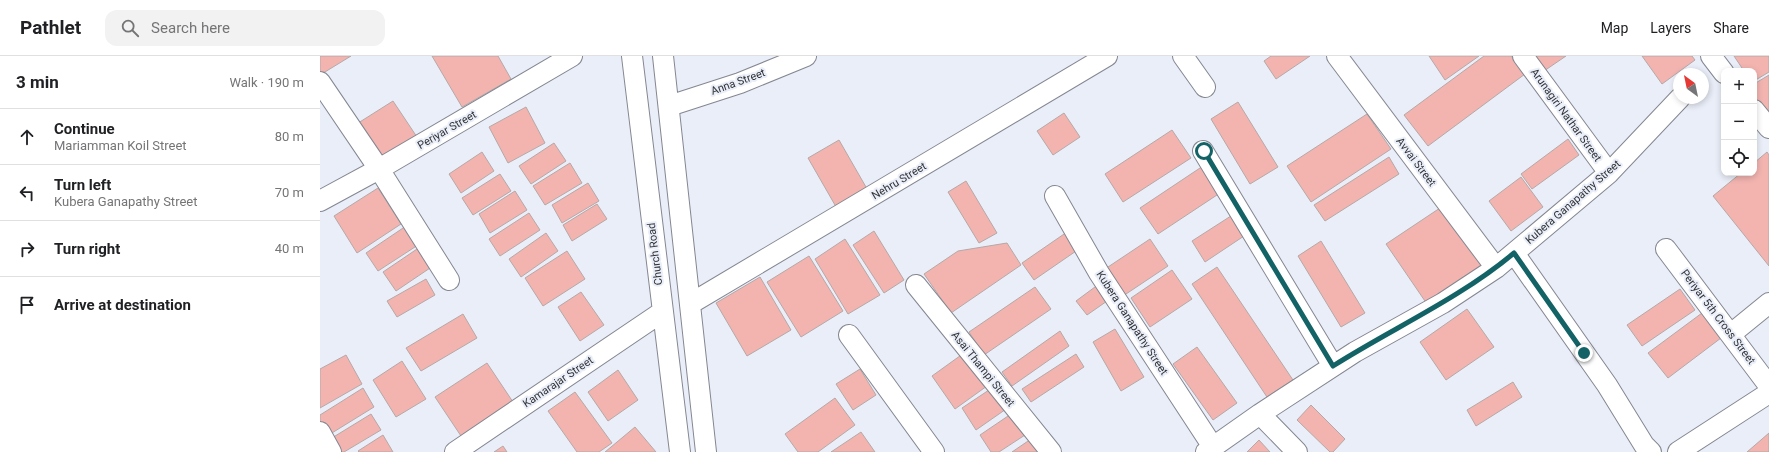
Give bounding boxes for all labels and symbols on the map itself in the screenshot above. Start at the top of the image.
street label: Anna Street [709,66,767,98]
street label: Arunagiri Nathar Street [1528,66,1604,164]
north arrow [1673,68,1709,104]
street label: Periyar Street [415,108,479,152]
street label: Avvai Street [1393,135,1439,189]
route start [1195,142,1213,160]
street label: Kubera Ganapathy Street [1523,157,1623,247]
street label: Nehru Street [869,159,929,202]
street label: Church Road [645,222,665,286]
street label: Periyar 5th Cross Street [1678,267,1758,367]
street label: Kubera Ganapathy Street [1093,269,1171,378]
street label: Asai Thampi Street [949,329,1018,409]
route end [1575,344,1593,362]
street label: Kamarajar Street [520,353,596,410]

